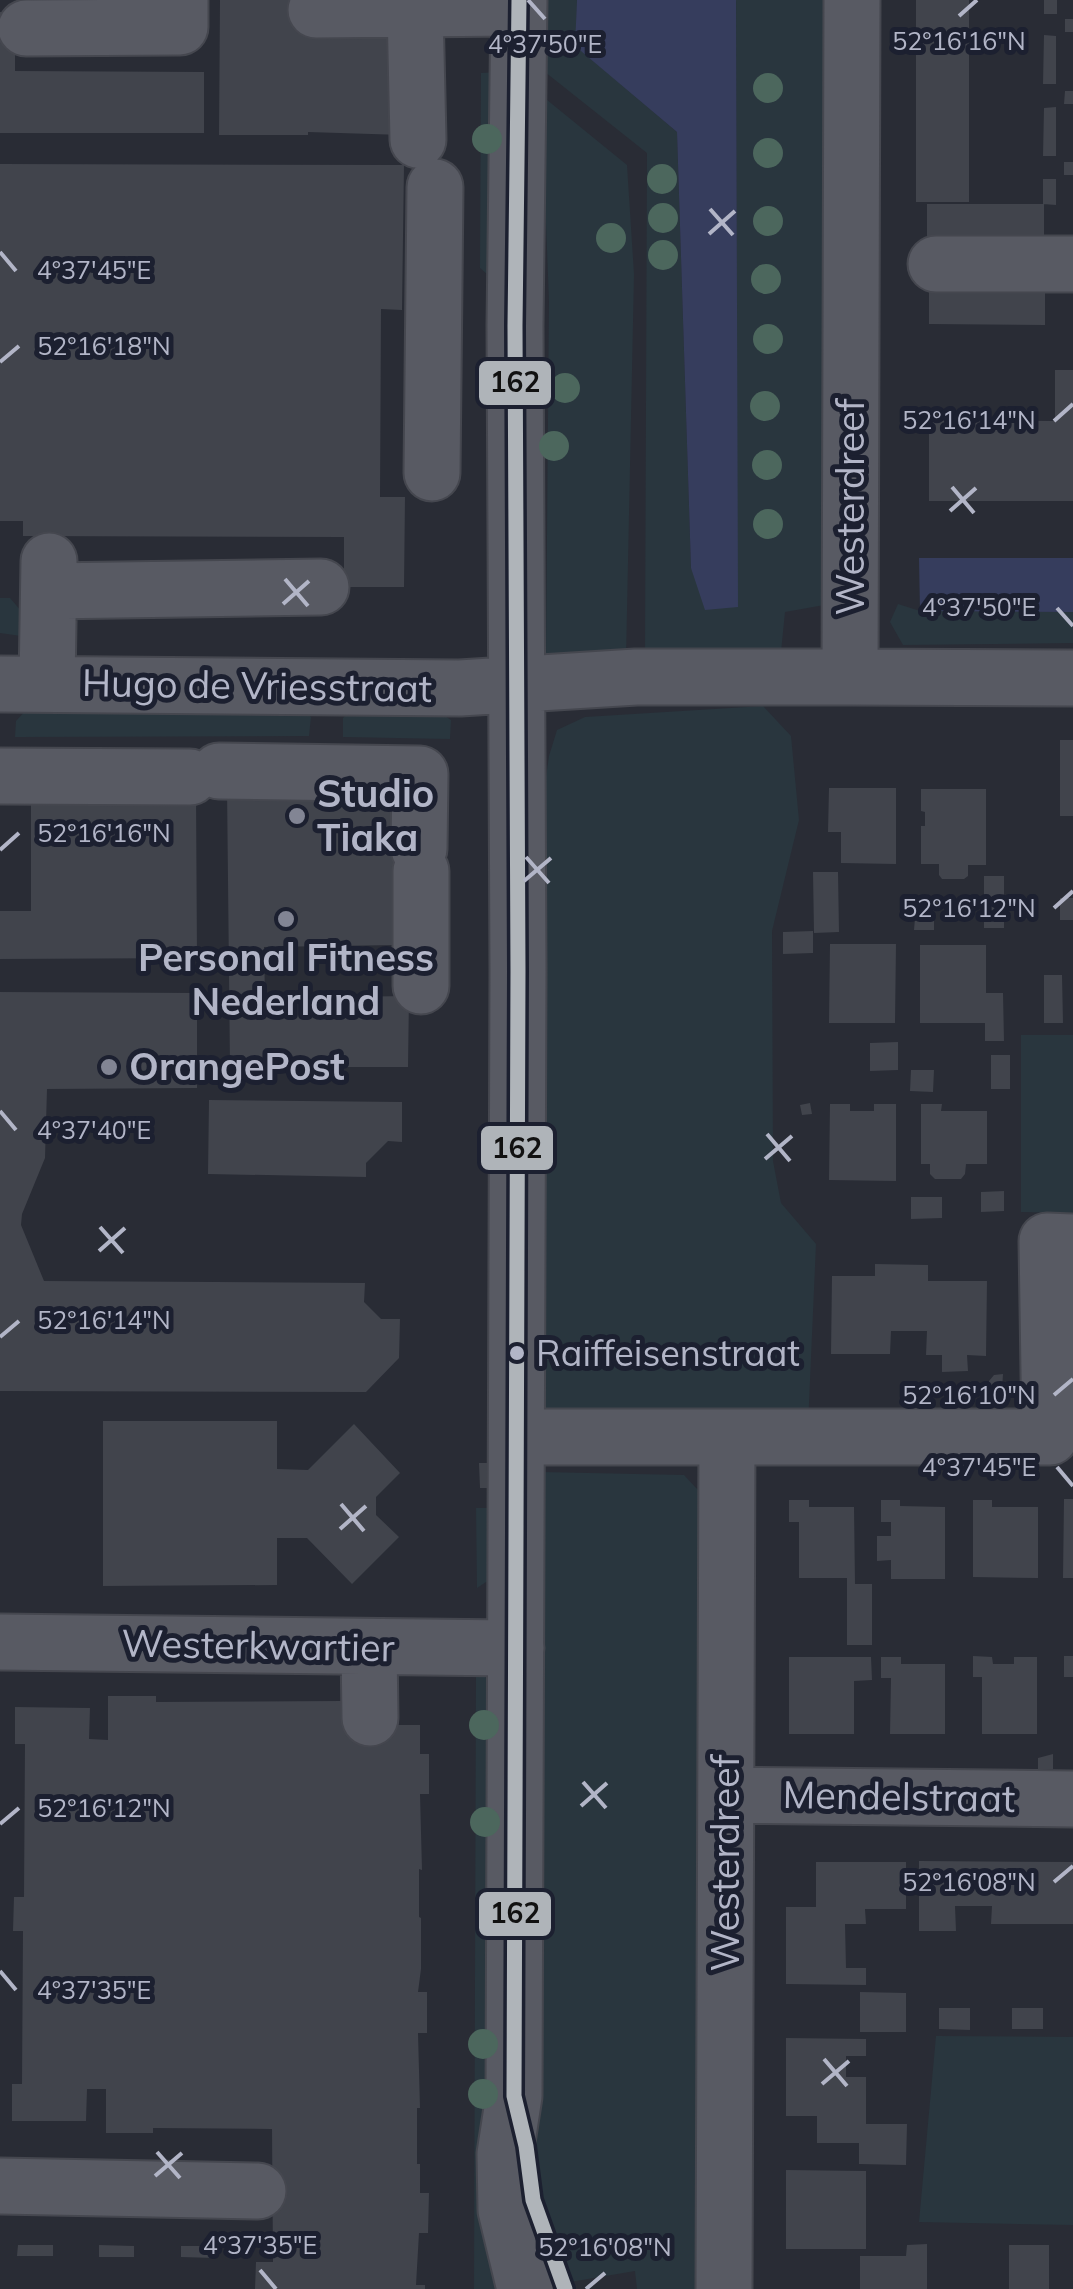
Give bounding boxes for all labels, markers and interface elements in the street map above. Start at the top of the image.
text: 52°16'16"N [892,25,1026,56]
text: 4°37'50"E [488,28,602,59]
text: 4°37'45"E [37,254,151,285]
text: 52°16'18"N [37,330,171,361]
line badge: 162 [477,359,553,407]
text: 162 [490,364,540,399]
street label: Westerdreef [826,397,874,616]
text: 52°16'14"N [902,404,1036,435]
text: 4°37'50"E [922,591,1036,622]
street label: Hugo de Vriesstraat [82,658,432,712]
place label: Studio Tiaka [317,769,434,861]
marker: Studio Tiaka [286,805,308,827]
text: 52°16'16"N [37,817,171,848]
text: 52°16'12"N [902,892,1036,923]
marker: Personal Fitness Nederland [275,908,297,930]
place label: Personal Fitness Nederland [138,933,434,1025]
place label: OrangePost [129,1042,345,1090]
marker: OrangePost [98,1056,120,1078]
text: 4°37'40"E [37,1114,151,1145]
line badge: 162 [479,1124,555,1172]
text: 162 [492,1130,542,1165]
text: 52°16'14"N [37,1304,171,1335]
place label: Raiffeisenstraat [536,1330,800,1375]
marker: Raiffeisenstraat [507,1343,527,1363]
text: 52°16'10"N [902,1379,1036,1410]
text: 4°37'45"E [922,1451,1036,1482]
street label: Westerkwartier [121,1619,395,1671]
street label: Westerdreef [701,1753,749,1972]
street label: Mendelstraat [782,1770,1016,1822]
text: 52°16'12"N [37,1792,171,1823]
text: 52°16'08"N [902,1866,1036,1897]
line badge: 162 [477,1890,553,1938]
text: 162 [490,1895,540,1930]
text: 4°37'35"E [37,1974,151,2005]
text: 4°37'35"E [203,2229,317,2260]
text: 52°16'08"N [538,2231,672,2262]

